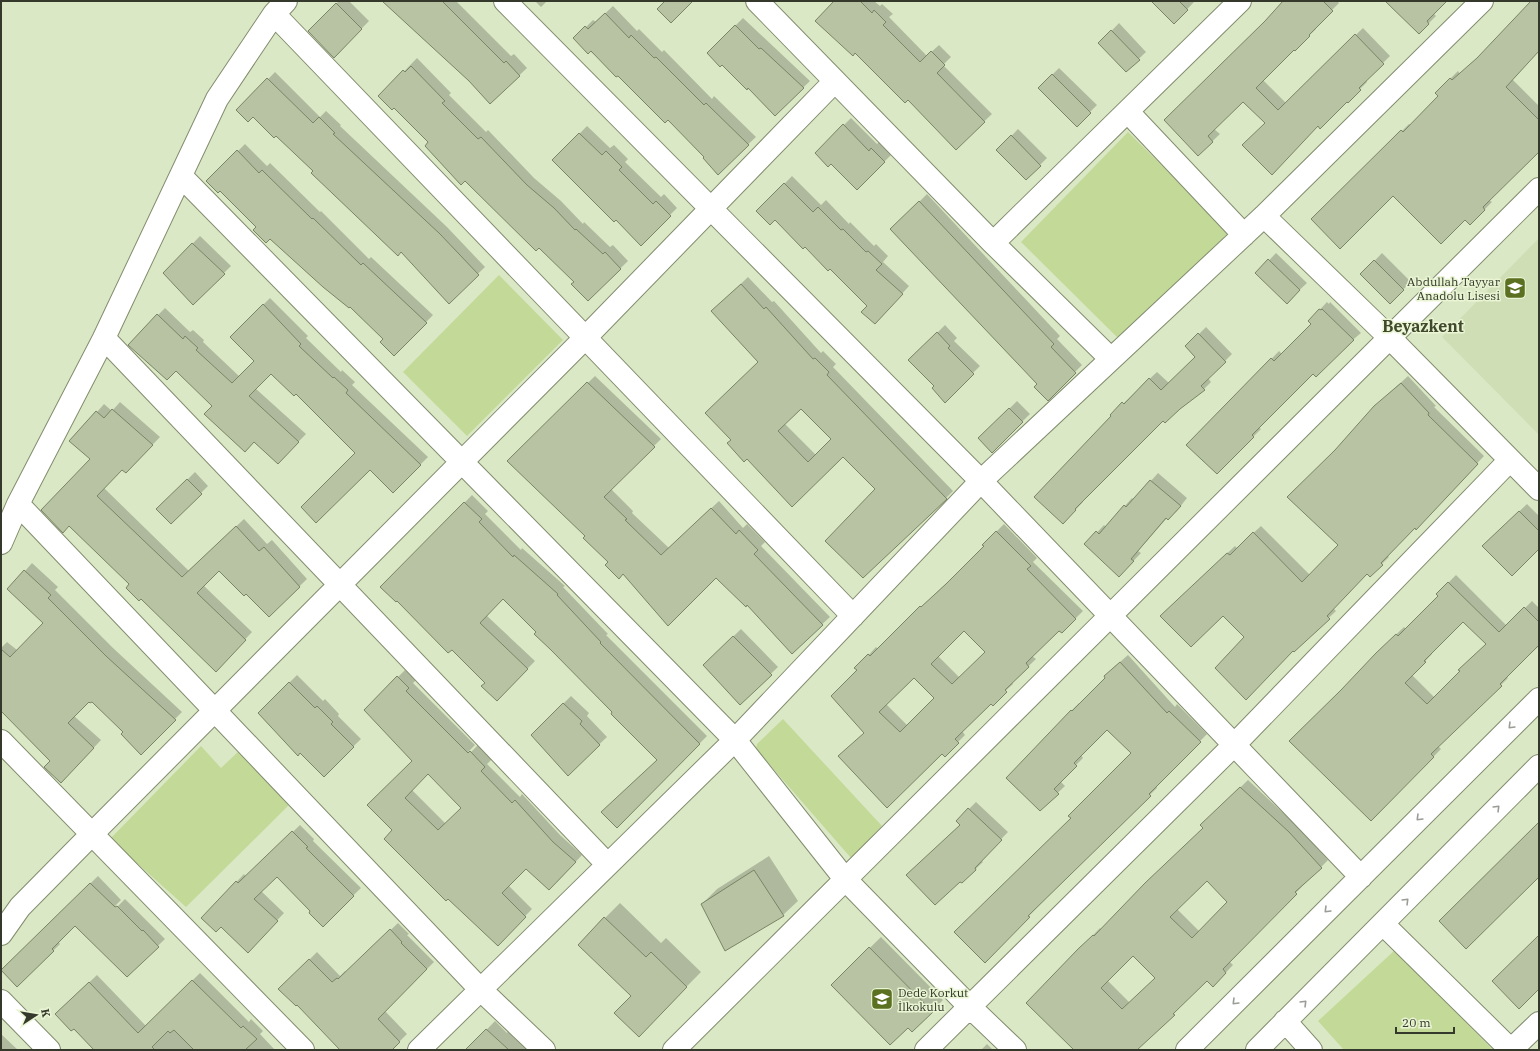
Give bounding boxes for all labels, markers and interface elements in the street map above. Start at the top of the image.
place label: Abdullah Tayyar Anadolu Lisesi [1407,274,1501,303]
school or university icon: Abdullah Tayyar Anadolu Lisesi [1502,275,1528,301]
district label: Beyazkent [1382,316,1464,336]
one-way arrow [1508,721,1516,729]
one-way arrow [1492,805,1500,813]
one-way arrow [1416,813,1424,821]
one-way arrow [1401,898,1409,906]
one-way arrow [1324,905,1332,913]
place label: Dede Korkut İlkokulu [898,985,968,1014]
school or university icon: Dede Korkut İlkokulu [869,986,895,1012]
north arrow [16,995,56,1035]
one-way arrow [1232,997,1240,1005]
one-way arrow [1299,1000,1307,1008]
text: K [38,1007,54,1019]
scale bar [1396,1009,1454,1035]
text: 20 m [1402,1015,1431,1030]

